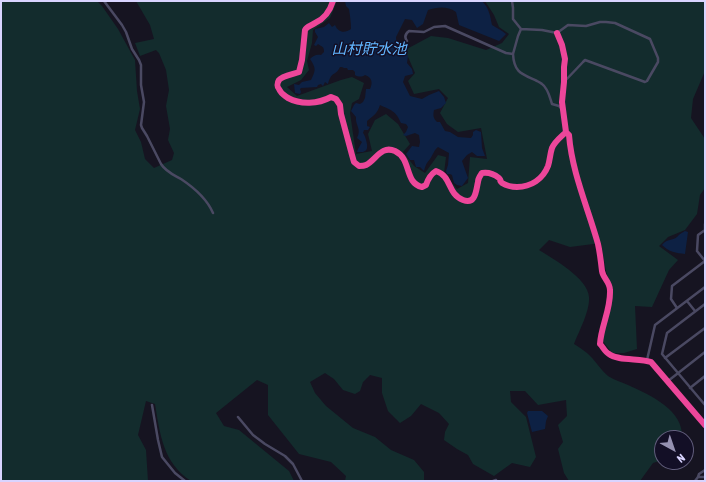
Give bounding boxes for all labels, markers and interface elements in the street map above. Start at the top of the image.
water label: 山村貯水池 [332,40,406,58]
north arrow [654,430,694,470]
text: N [675,452,687,465]

